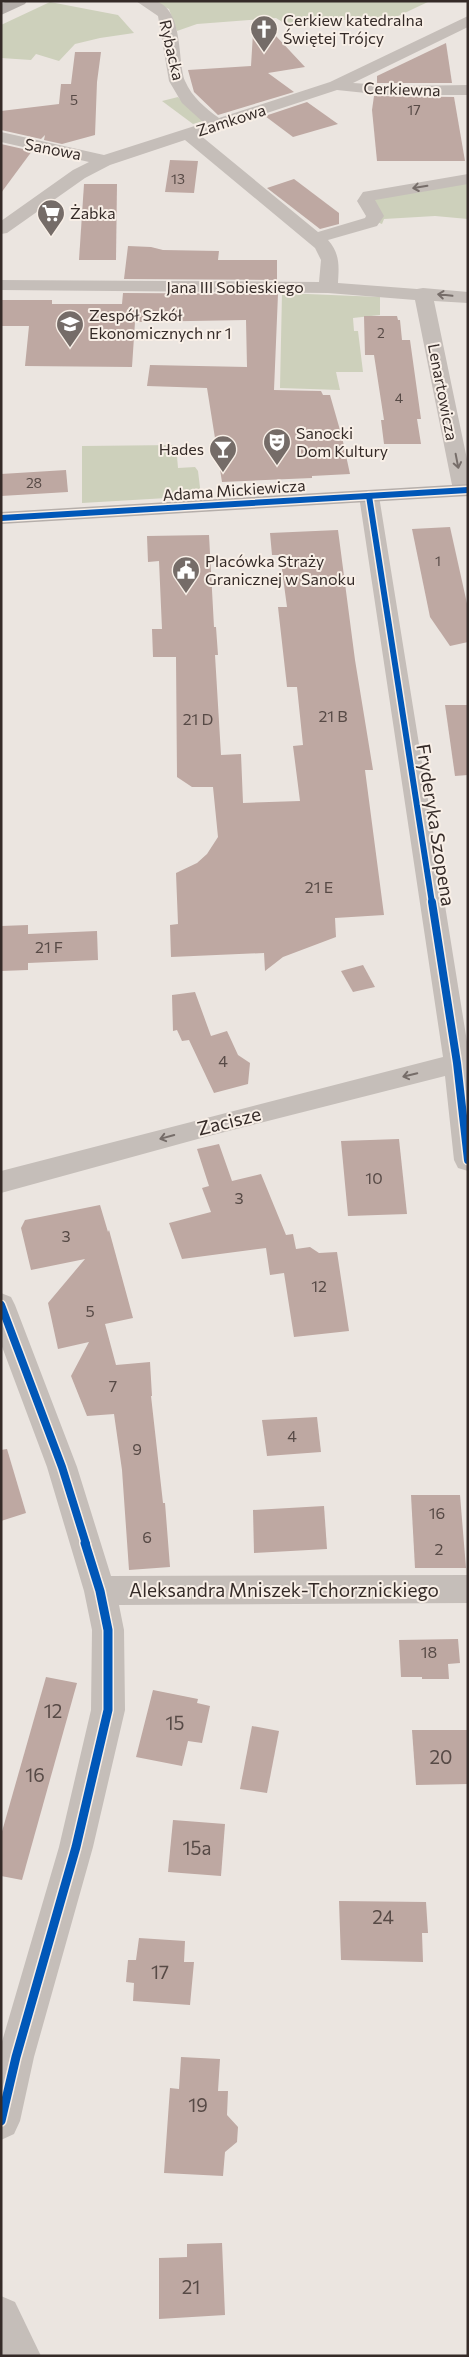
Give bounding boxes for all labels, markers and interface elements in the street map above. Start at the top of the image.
place label: Cerkiew katedralna Świętej Trójcy [283,10,423,47]
church icon: Cerkiew katedralna Świętej Trójcy [249,14,279,53]
street label: Rybacka [156,18,189,82]
street label: Cerkiewna [363,78,441,99]
house number: 5 [70,91,78,108]
street label: Zamkowa [194,99,268,140]
house number: 17 [407,101,421,118]
street label: Sanowa [23,134,83,163]
house number: 13 [171,170,185,187]
one-way arrow [412,182,428,192]
supermarket icon: Żabka [36,198,66,237]
place label: Żabka [70,203,116,222]
street label: Jana III Sobieskiego [166,277,304,296]
one-way arrow [437,290,453,300]
place label: Zespół Szkół Ekonomicznych nr 1 [89,305,232,342]
school or university icon: Zespół Szkół Ekonomicznych nr 1 [55,309,85,348]
house number: 2 [377,324,385,341]
street label: Lenartowicza [425,342,462,442]
house number: 4 [395,389,404,406]
place label: Sanocki Dom Kultury [296,423,388,460]
theatre icon: Sanocki Dom Kultury [262,427,292,466]
bar icon: Hades [208,434,238,473]
place label: Hades [159,439,204,458]
one-way arrow [452,452,462,468]
house number: 28 [26,474,42,491]
street label: Adama Mickiewicza [162,475,306,504]
place label: Placówka Straży Granicznej w Sanoku [205,551,355,588]
house number: 1 [435,552,441,569]
public building icon: Placówka Straży Granicznej w Sanoku [171,555,201,594]
house number: 21 B [318,706,348,725]
house number: 21 D [183,709,213,728]
street label: Fryderyka Szopena [412,742,461,908]
house number: 21 E [305,877,333,896]
house number: 21 F [35,937,63,956]
house number: 4 [218,1051,228,1070]
one-way arrow [402,1071,418,1081]
street label: Zacisze [195,1101,263,1140]
one-way arrow [160,1133,176,1143]
house number: 10 [365,1168,383,1187]
house number: 3 [234,1188,244,1207]
house number: 3 [61,1226,71,1245]
house number: 12 [311,1276,327,1295]
house number: 5 [85,1301,95,1320]
house number: 7 [109,1376,117,1395]
house number: 4 [287,1426,297,1445]
house number: 9 [132,1439,142,1458]
house number: 16 [429,1503,445,1522]
house number: 6 [142,1527,152,1546]
house number: 2 [435,1539,444,1558]
street label: Aleksandra Mniszek-Tchorznickiego [129,1578,439,1601]
house number: 18 [421,1642,437,1661]
house number: 12 [44,1699,62,1722]
house number: 15 [165,1711,185,1734]
house number: 20 [430,1745,452,1768]
house number: 16 [25,1763,45,1786]
house number: 15a [183,1836,211,1859]
house number: 24 [372,1905,394,1928]
house number: 17 [151,1960,169,1983]
house number: 19 [188,2093,208,2116]
house number: 21 [182,2275,200,2298]

